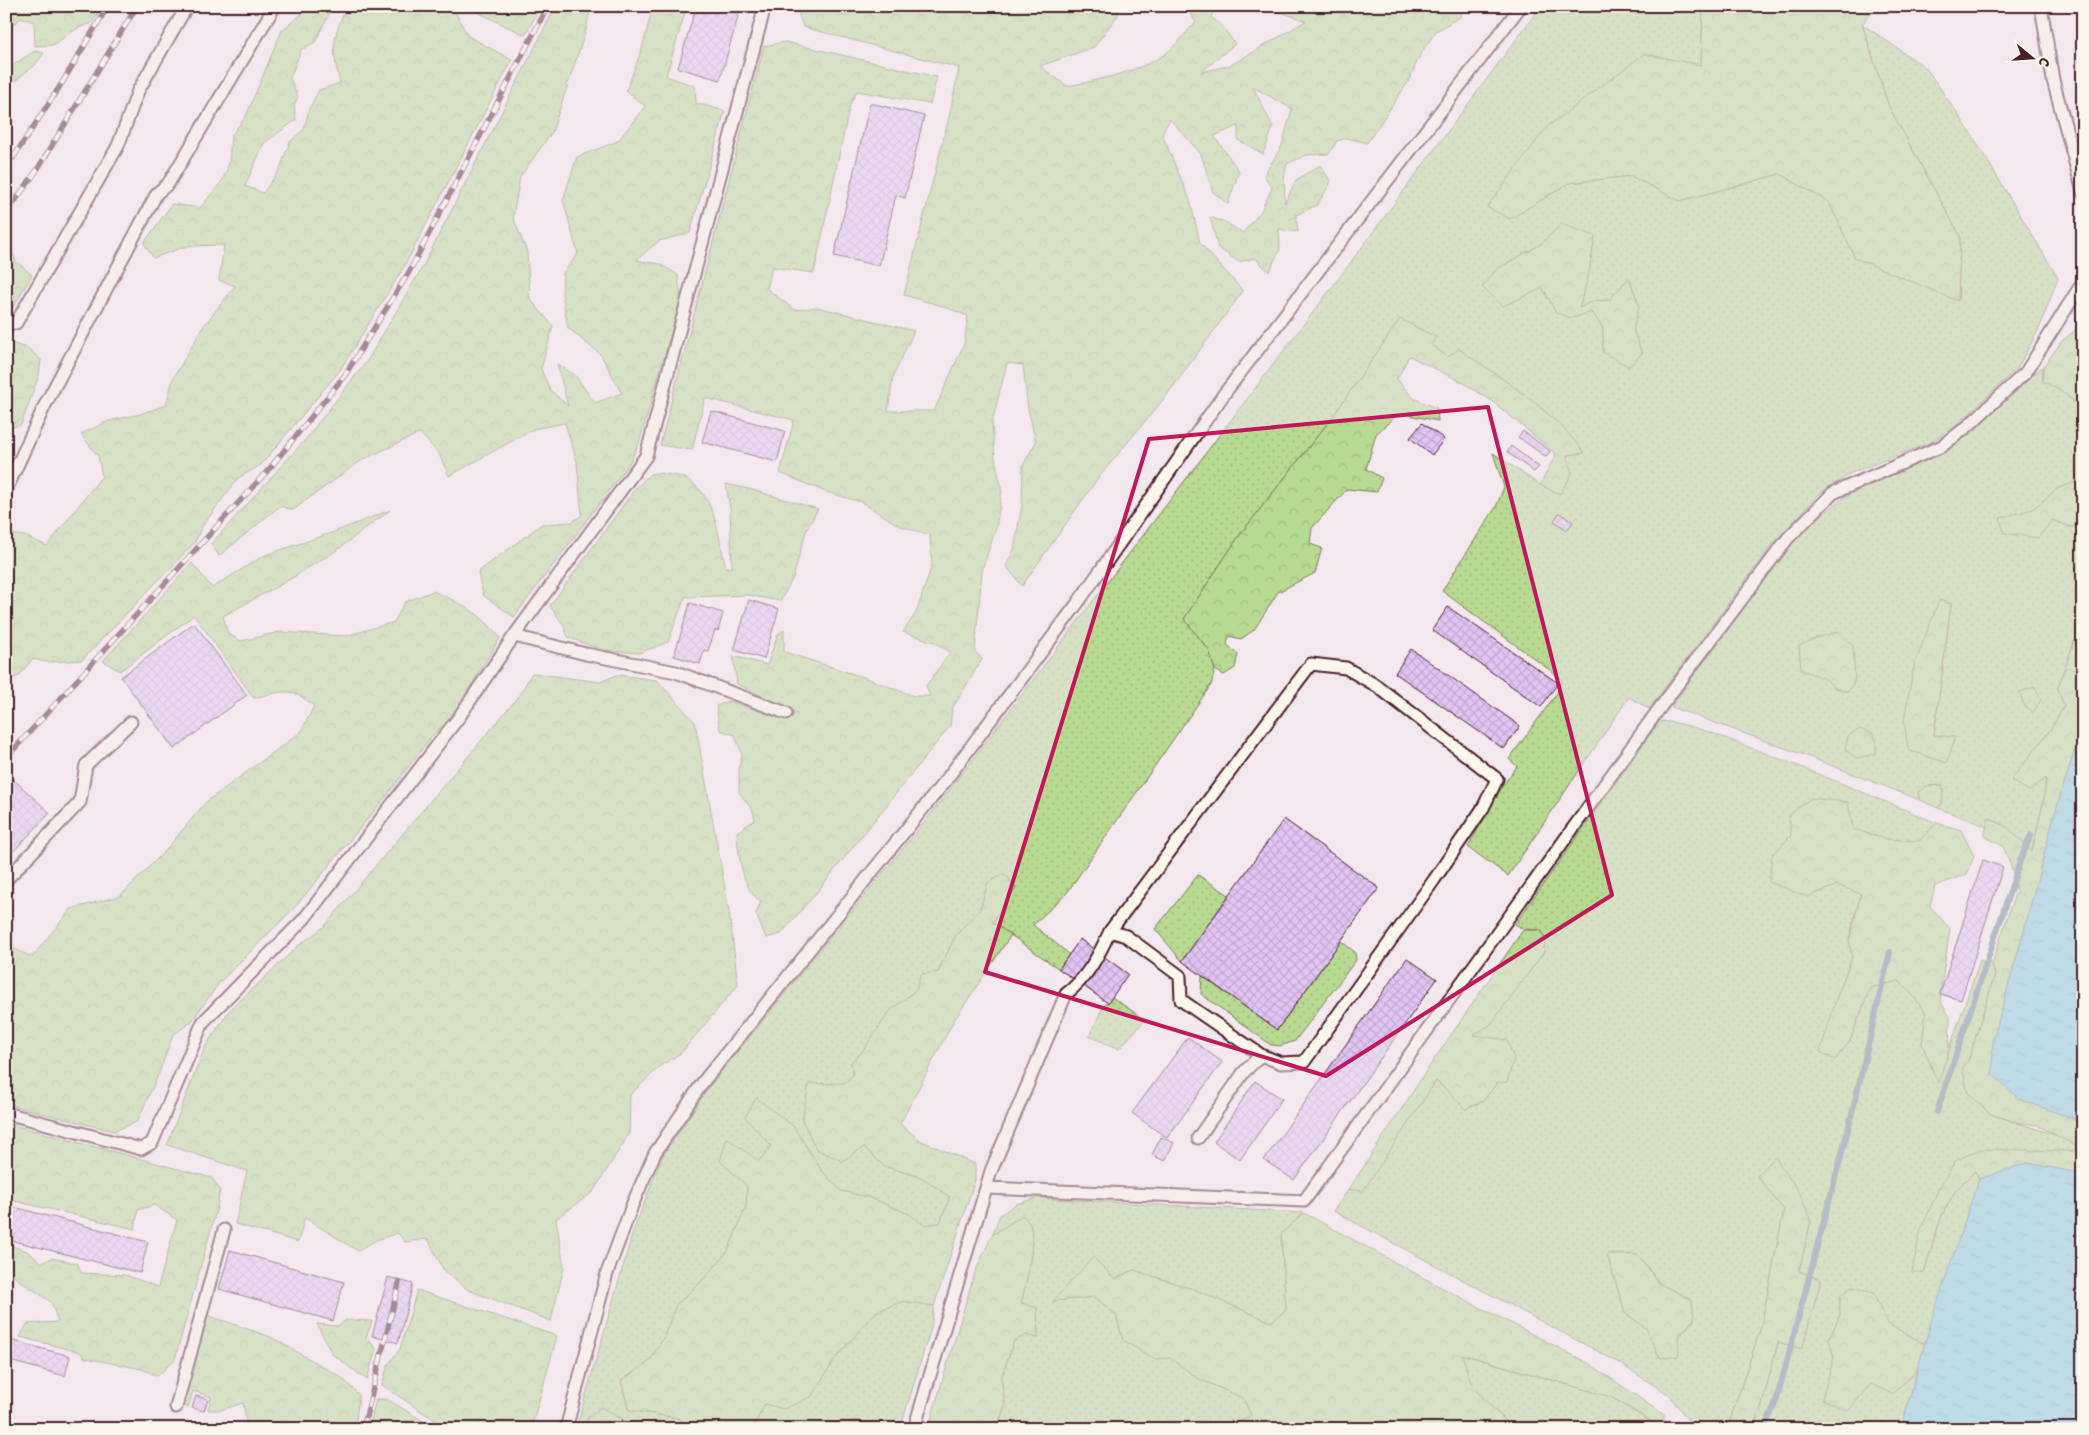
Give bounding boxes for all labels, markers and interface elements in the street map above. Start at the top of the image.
north arrow [2006,32,2056,82]
text: С [2034,55,2054,69]

